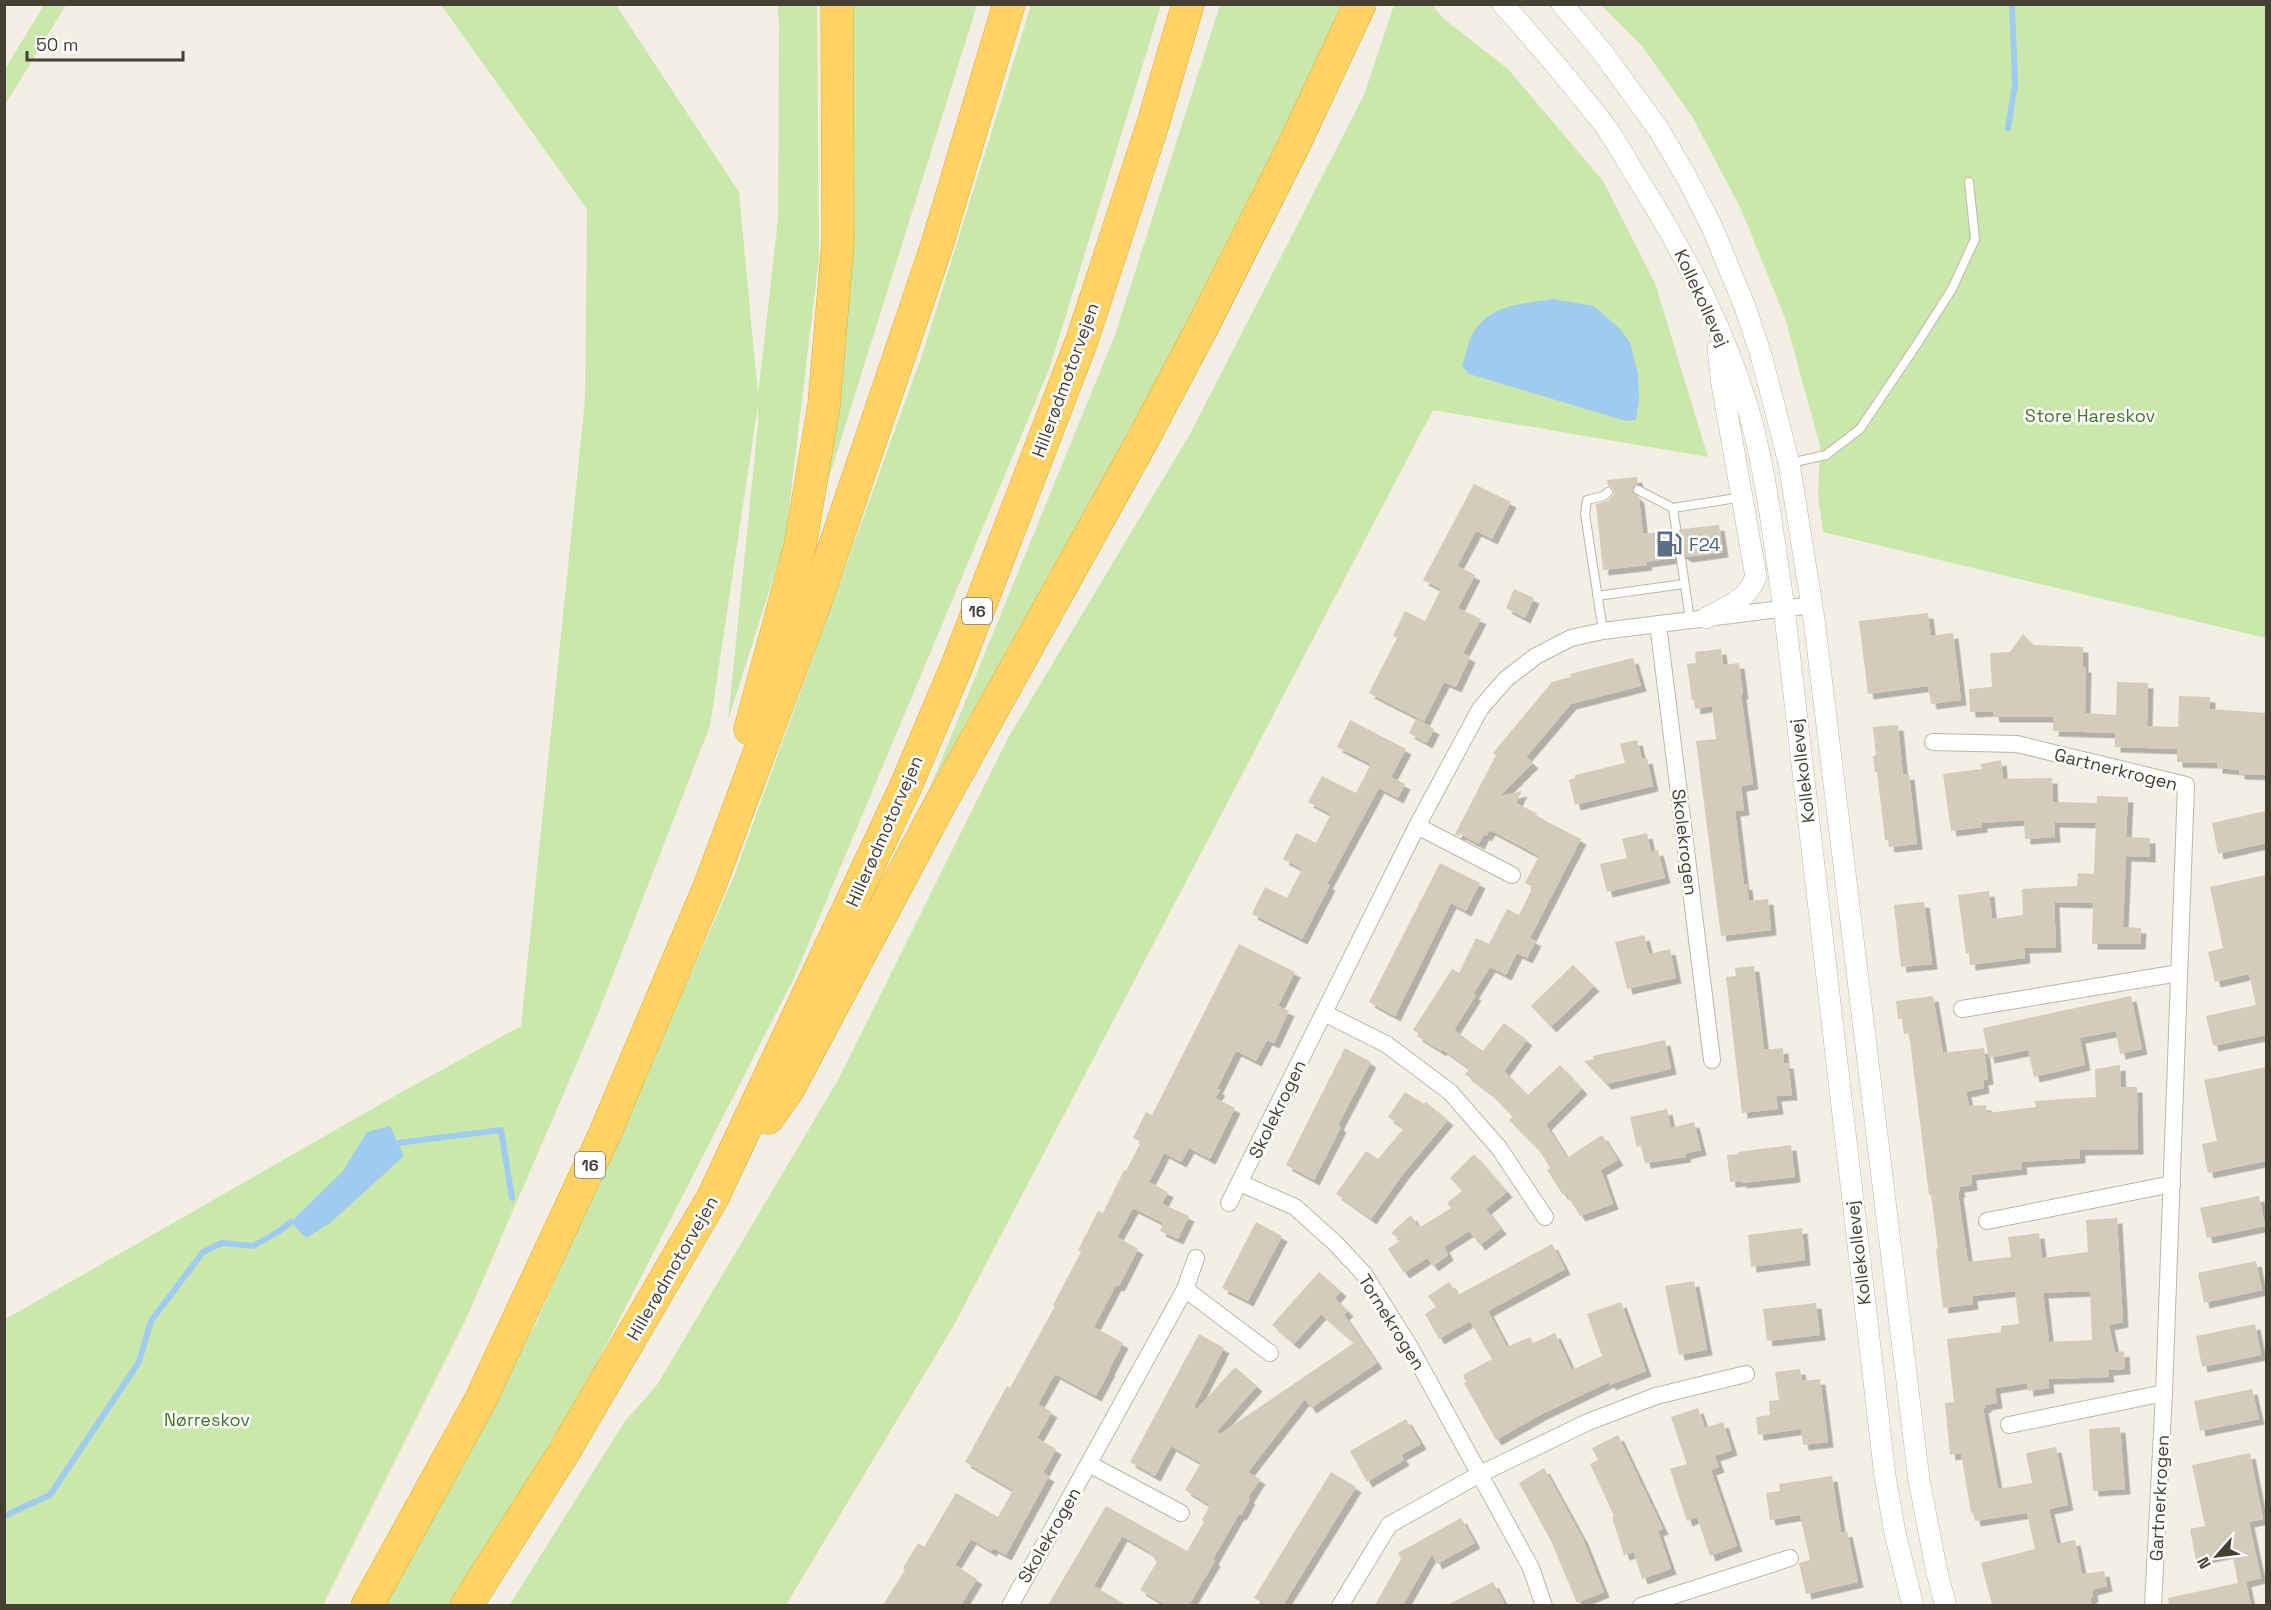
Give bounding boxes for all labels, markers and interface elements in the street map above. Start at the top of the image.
scale bar [27,24,183,62]
text: 50 m [36,33,78,56]
street label: Kollekollevej [1669,246,1735,350]
street label: Hillerødmotorvejen [1026,299,1104,461]
park label: Store Hareskov [2025,404,2155,427]
fuel station icon: F24 [1654,529,1684,559]
place label: F24 [1689,533,1720,556]
road number: 16 [962,598,992,624]
street label: Kollekollevej [1784,717,1820,825]
street label: Gartnerkrogen [2052,743,2180,795]
street label: Hillerødmotorvejen [840,752,928,910]
street label: Skolekrogen [1667,788,1703,896]
street label: Skolekrogen [1243,1056,1311,1162]
road number: 16 [575,1152,605,1178]
street label: Hillerødmotorvejen [621,1192,723,1344]
street label: Kollekollevej [1840,1199,1876,1307]
street label: Tornekrogen [1353,1270,1431,1374]
park label: Nørreskov [164,1408,250,1431]
street label: Gartnerkrogen [2144,1434,2174,1562]
street label: Skolekrogen [1012,1483,1086,1587]
north arrow [2187,1526,2247,1586]
text: N [2192,1553,2216,1572]

